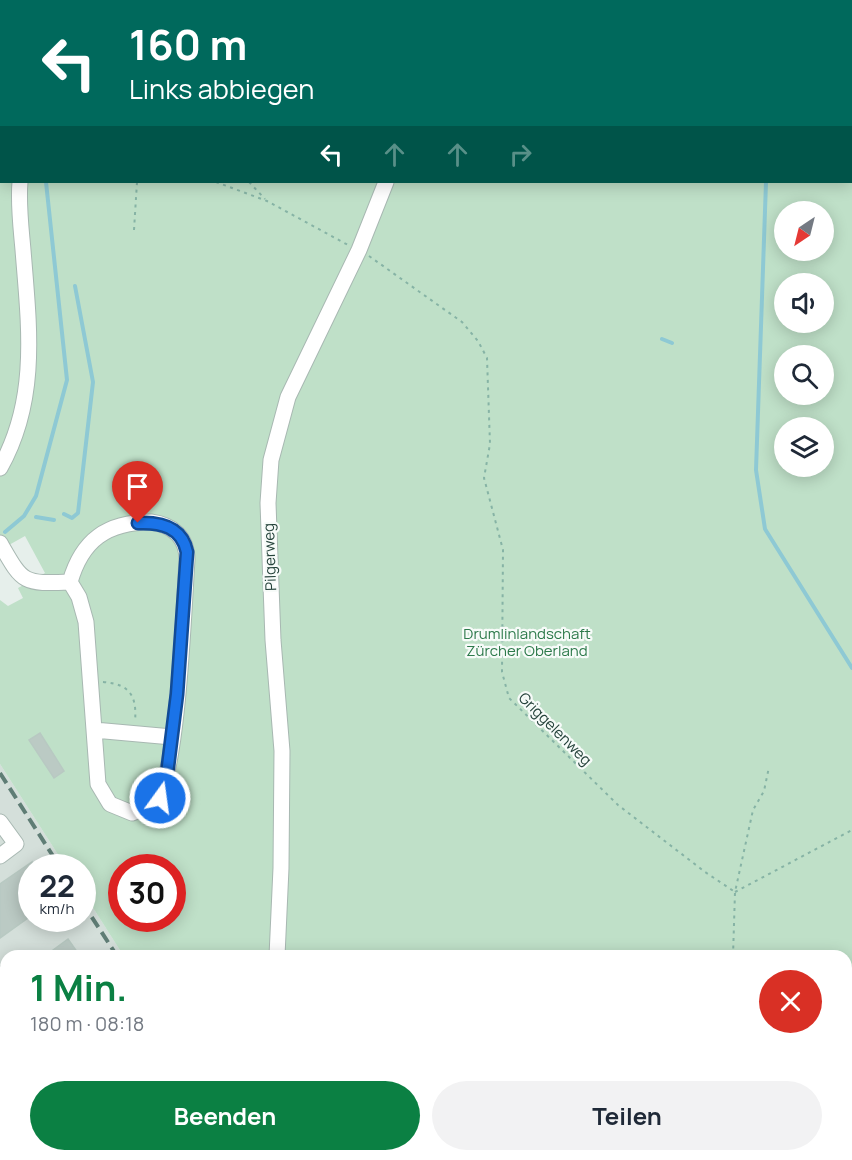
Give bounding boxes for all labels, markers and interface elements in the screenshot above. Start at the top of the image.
text: 160 m [129,15,247,73]
icon: left [30,24,108,102]
text: Links abbiegen [129,70,314,107]
icon: left [315,138,348,171]
icon: ahead [378,138,411,171]
icon: ahead [441,138,474,171]
icon: right [504,138,537,171]
north arrow [774,201,834,261]
map controls [774,201,834,477]
button: sound [774,273,834,333]
button: search [774,345,834,405]
button: layers [774,417,834,477]
pin [112,461,163,523]
icon: arrive [121,470,154,503]
street label: Pilgerweg [258,523,281,591]
park label: Drumlinlandschaft Zürcher Oberland [463,623,591,661]
street label: Griggelenweg [514,687,597,770]
position arrow [128,766,192,830]
speed limit sign: 30 [108,854,186,932]
text: 22 [39,865,75,906]
text: km/h [40,898,74,919]
text: 1 Min. [30,963,127,1012]
button: close [759,970,822,1033]
text: 180 m · 08:18 [30,1010,144,1037]
button: Beenden [30,1081,420,1150]
button: Teilen [432,1081,822,1150]

